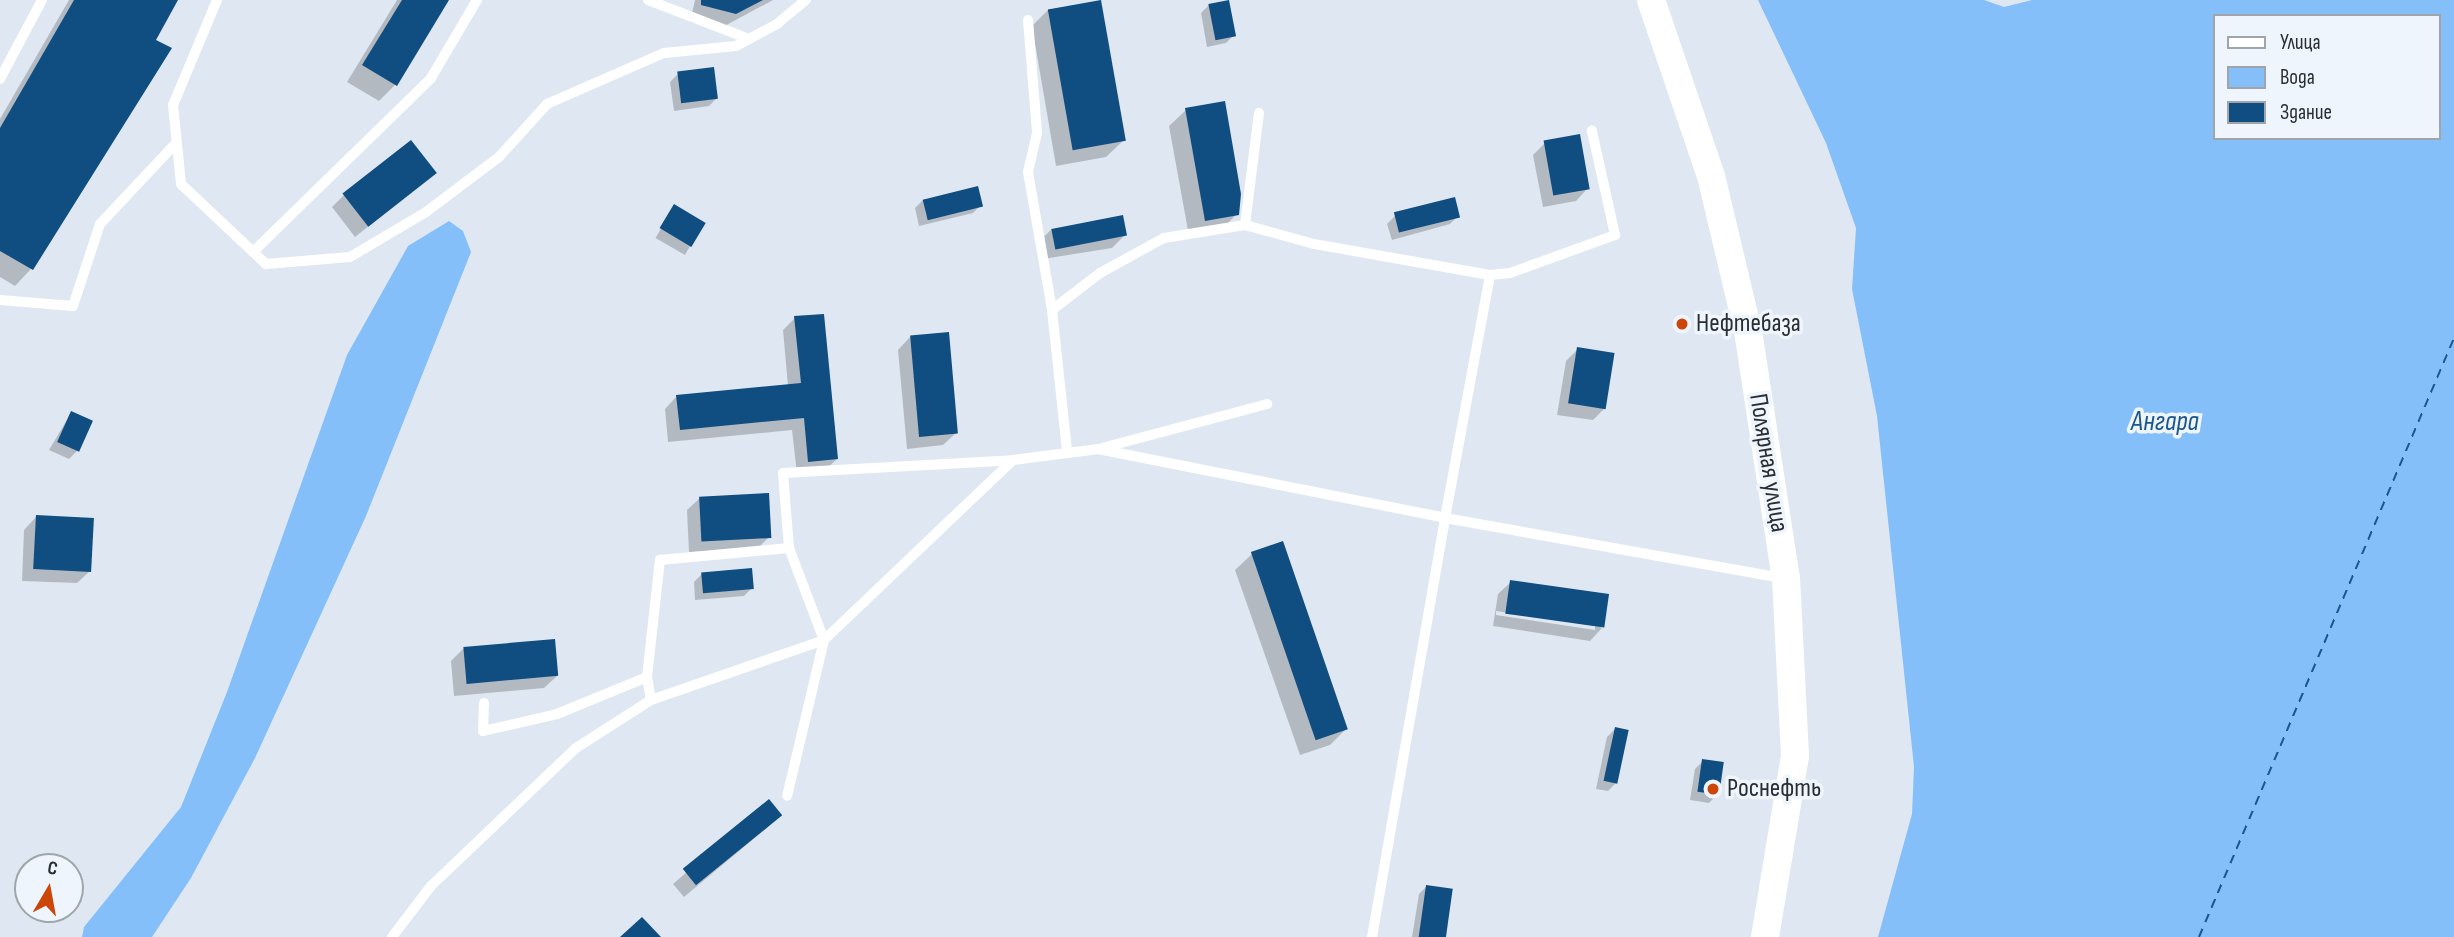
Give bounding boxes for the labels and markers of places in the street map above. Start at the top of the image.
place label: Нефтебаза [1696,308,1801,340]
marker: Нефтебаза [1674,316,1690,332]
place label: Роснефть [1727,773,1821,805]
marker: Роснефть [1705,781,1721,797]

